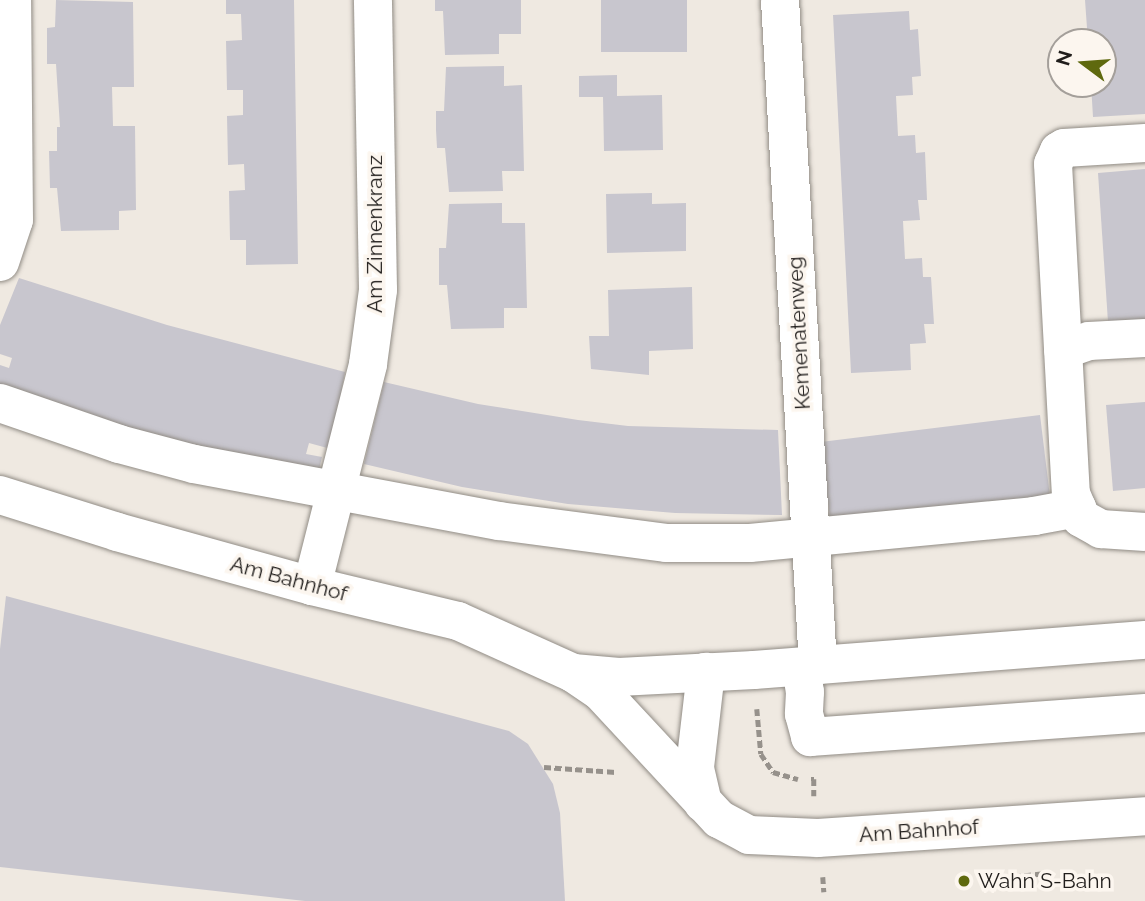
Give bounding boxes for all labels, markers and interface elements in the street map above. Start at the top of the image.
north arrow [1047,28,1117,98]
text: N [1051,48,1076,68]
street label: Am Zinnenkranz [362,155,388,313]
street label: Kemenatenweg [782,256,816,410]
street label: Am Bahnhof [228,551,350,607]
street label: Am Bahnhof [858,814,980,848]
place label: Wahn S-Bahn [978,868,1112,894]
marker: Wahn S-Bahn [956,873,972,889]

